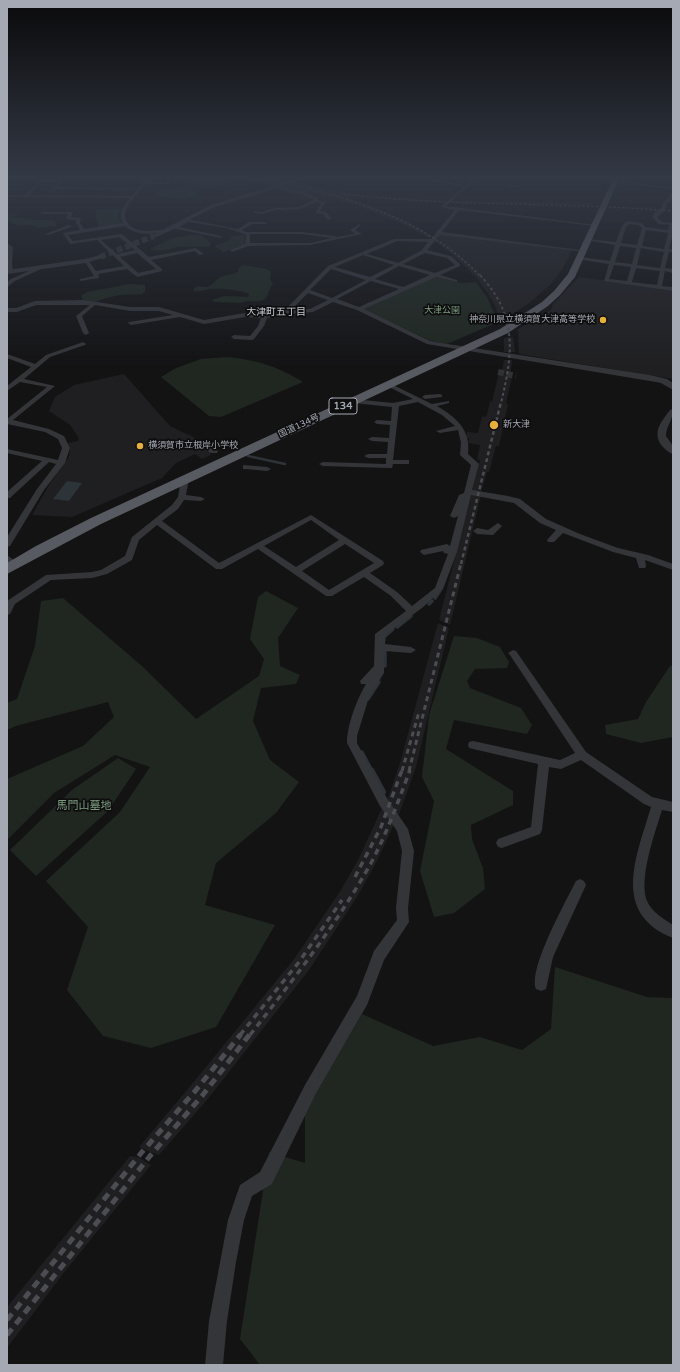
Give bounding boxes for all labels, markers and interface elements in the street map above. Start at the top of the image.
district label: 大津町五丁目 [246,306,306,318]
park label: 大津公園 [424,306,460,316]
place label: 神奈川県立横須賀大津高等学校 [469,315,595,325]
marker: 神奈川県立横須賀大津高等学校 [598,315,608,325]
road number: 134 [329,398,357,414]
street label: 国道134号 [277,412,321,440]
marker: 新大津 [488,419,500,431]
place label: 新大津 [503,420,530,430]
marker: 横須賀市立根岸小学校 [135,441,145,451]
place label: 横須賀市立根岸小学校 [148,441,238,451]
park label: 馬門山墓地 [57,799,111,813]

